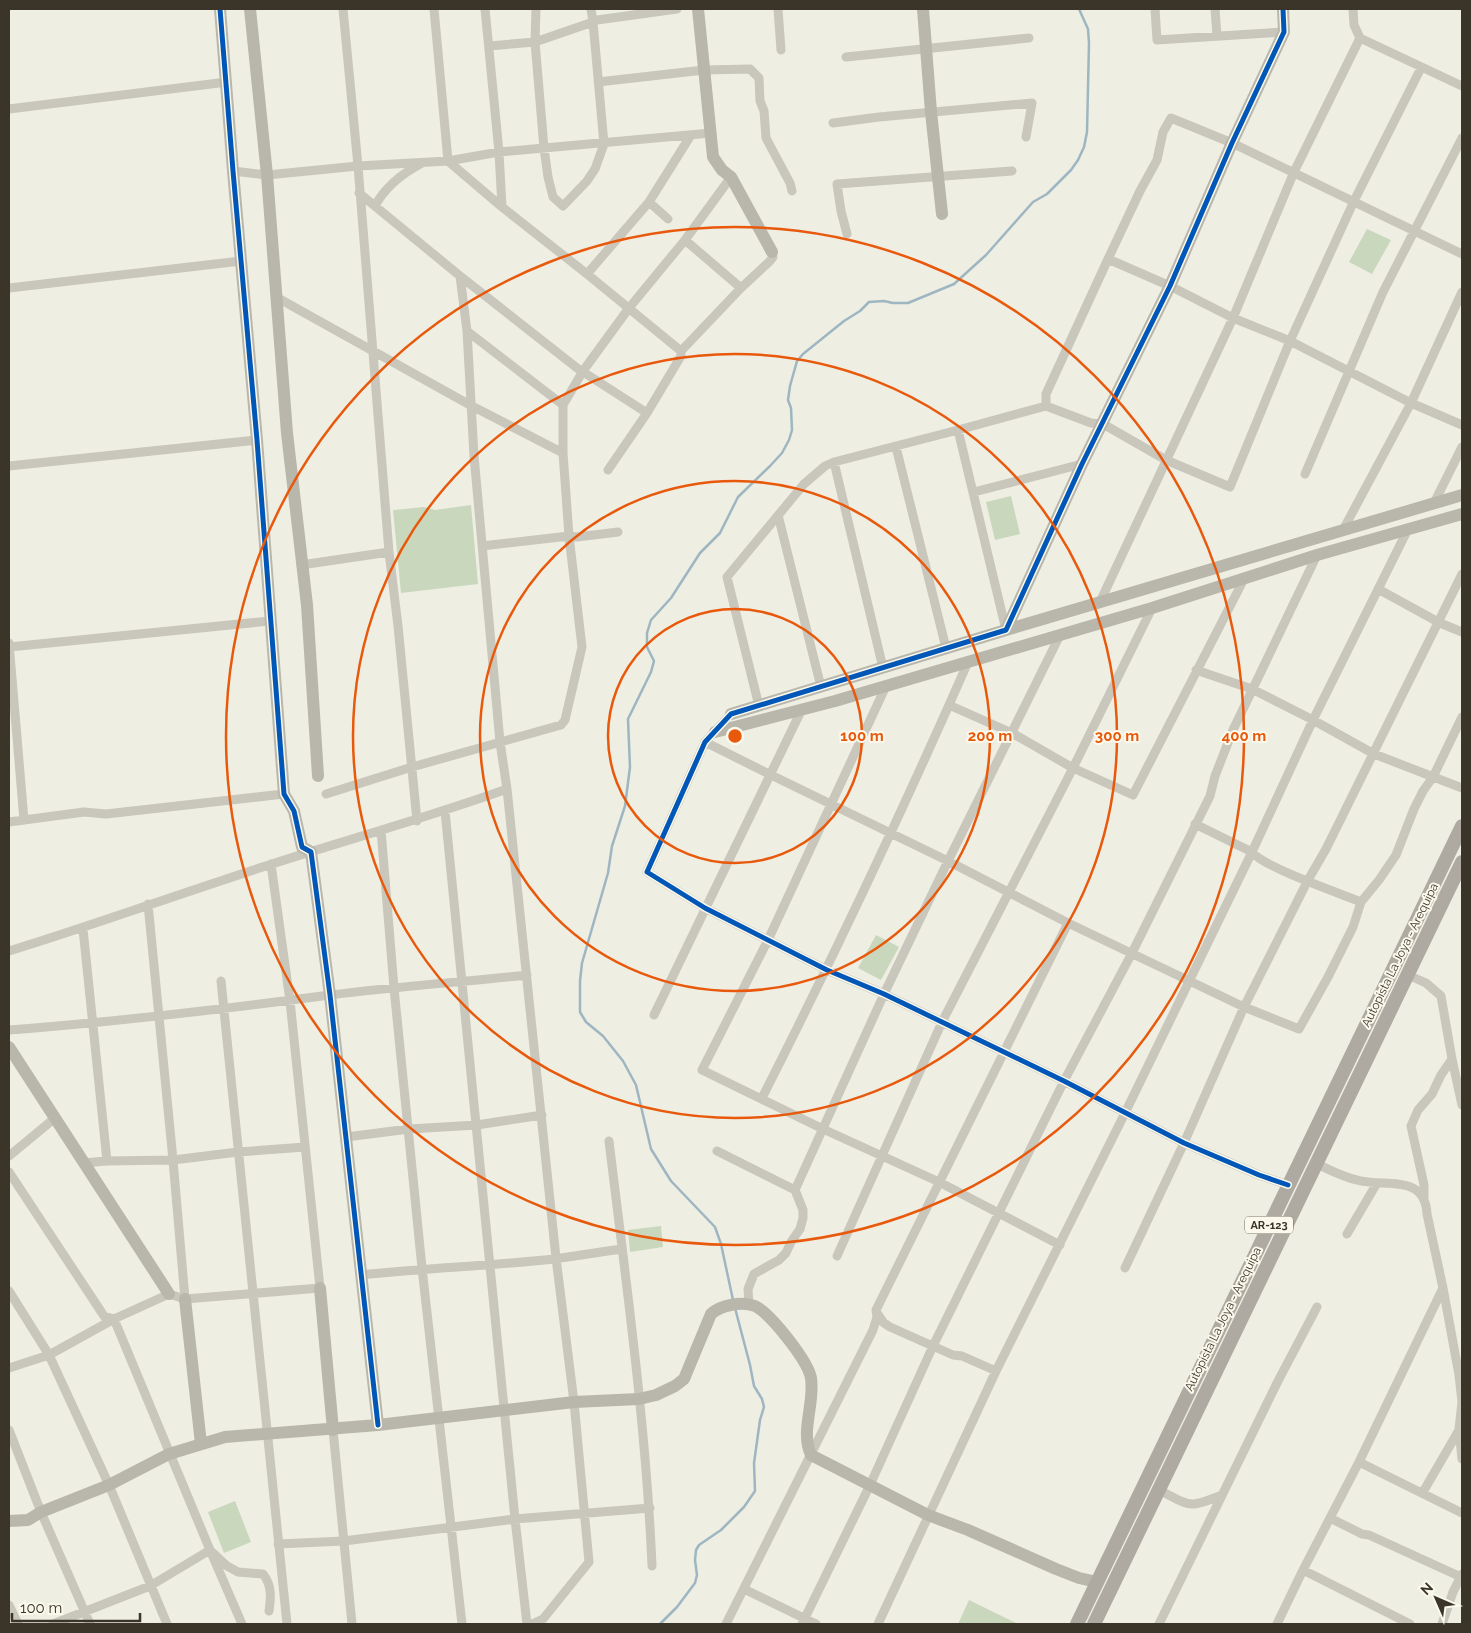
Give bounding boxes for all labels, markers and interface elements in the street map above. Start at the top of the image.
centre of rings [726,727,744,745]
text: 100 m [840,727,884,745]
text: 200 m [968,727,1012,745]
text: 300 m [1095,727,1139,745]
text: 400 m [1222,727,1266,745]
street label: Autopista La Joya - Arequipa [1359,881,1441,1029]
road number: AR-123 [1245,1216,1293,1234]
street label: Autopista La Joya - Arequipa [1182,1245,1264,1393]
north arrow [1411,1573,1461,1623]
text: N [1417,1579,1436,1598]
scale bar [12,1590,140,1622]
text: 100 m [20,1599,62,1617]

